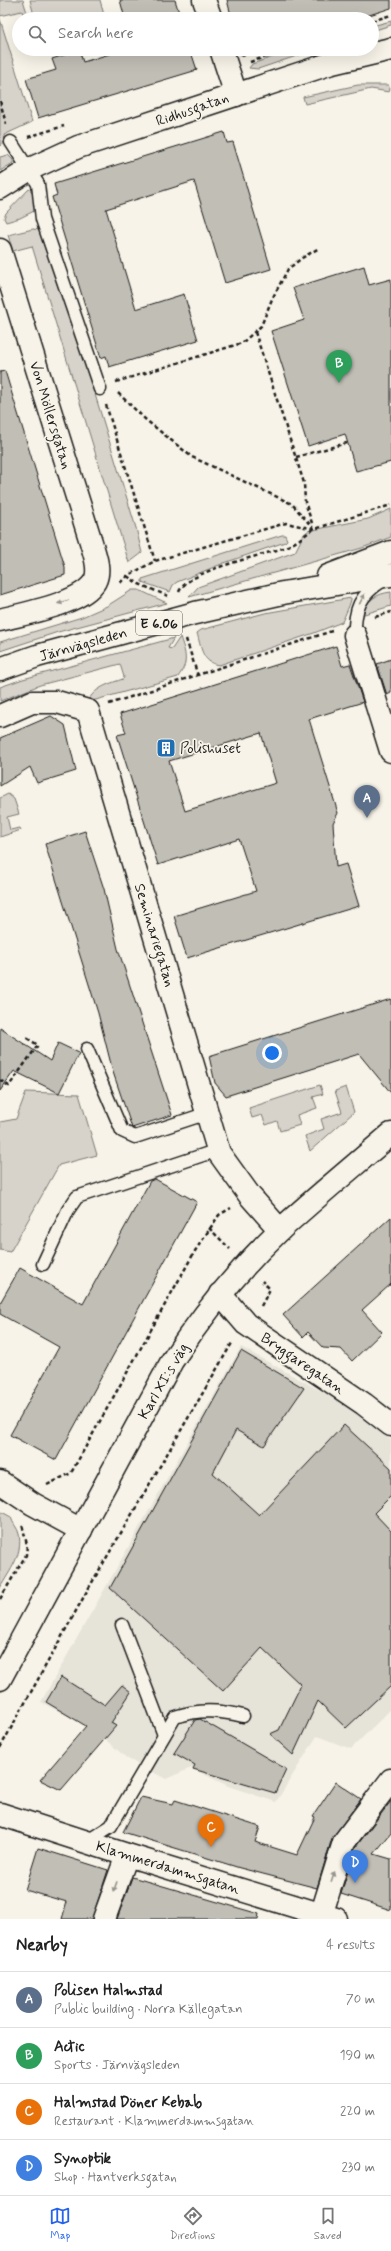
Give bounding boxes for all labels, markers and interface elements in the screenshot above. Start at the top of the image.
search box [12,12,379,56]
icon: search [26,23,48,45]
text: Search here [58,24,134,44]
street label: Ridhusgatan [153,88,232,133]
pin: B [326,350,352,383]
street label: Von Möllersgatan [23,359,76,472]
one-way arrow [359,593,365,605]
one-way arrow [57,599,69,605]
road number: E 6.06 [136,611,182,635]
street label: Järnvägsleden [37,623,130,667]
building icon: Polishuset [155,737,177,759]
place label: Polishuset [180,739,241,759]
pin: A [354,785,380,818]
street label: Seminariegatan [128,881,179,990]
your location [262,1043,282,1063]
street label: Bryggaregatan [256,1328,349,1400]
street label: Karl XI:s väg [134,1340,194,1423]
pin: C [198,1814,224,1847]
street label: Klammerdammsgatan [93,1837,242,1899]
pin: D [342,1850,368,1883]
one-way arrow [330,1871,336,1883]
one-way arrow [112,1882,118,1894]
text: Nearby [16,1934,68,1956]
text: 4 results [326,1937,375,1954]
text: Polisen Halmstad [54,1981,162,2001]
text: A [25,1991,33,2008]
text: 70 m [346,1991,375,2008]
text: Public building · Norra Källegatan [54,2001,242,2018]
text: Actic [54,2037,85,2057]
text: B [25,2047,33,2064]
text: 190 m [340,2047,375,2064]
text: Sports · Järnvägsleden [54,2057,180,2074]
text: Halmstad Döner Kebab [54,2093,202,2113]
text: C [24,2103,34,2120]
text: 220 m [340,2103,375,2120]
text: Restaurant · Klammerdammsgatan [54,2113,254,2130]
text: Synoptik [54,2149,111,2169]
text: D [25,2159,33,2176]
text: 230 m [341,2159,375,2176]
text: Shop · Hantverksgatan [54,2169,177,2186]
tab: Map [49,2205,71,2243]
tab: Directions [170,2205,215,2243]
tab: Saved [314,2205,342,2243]

